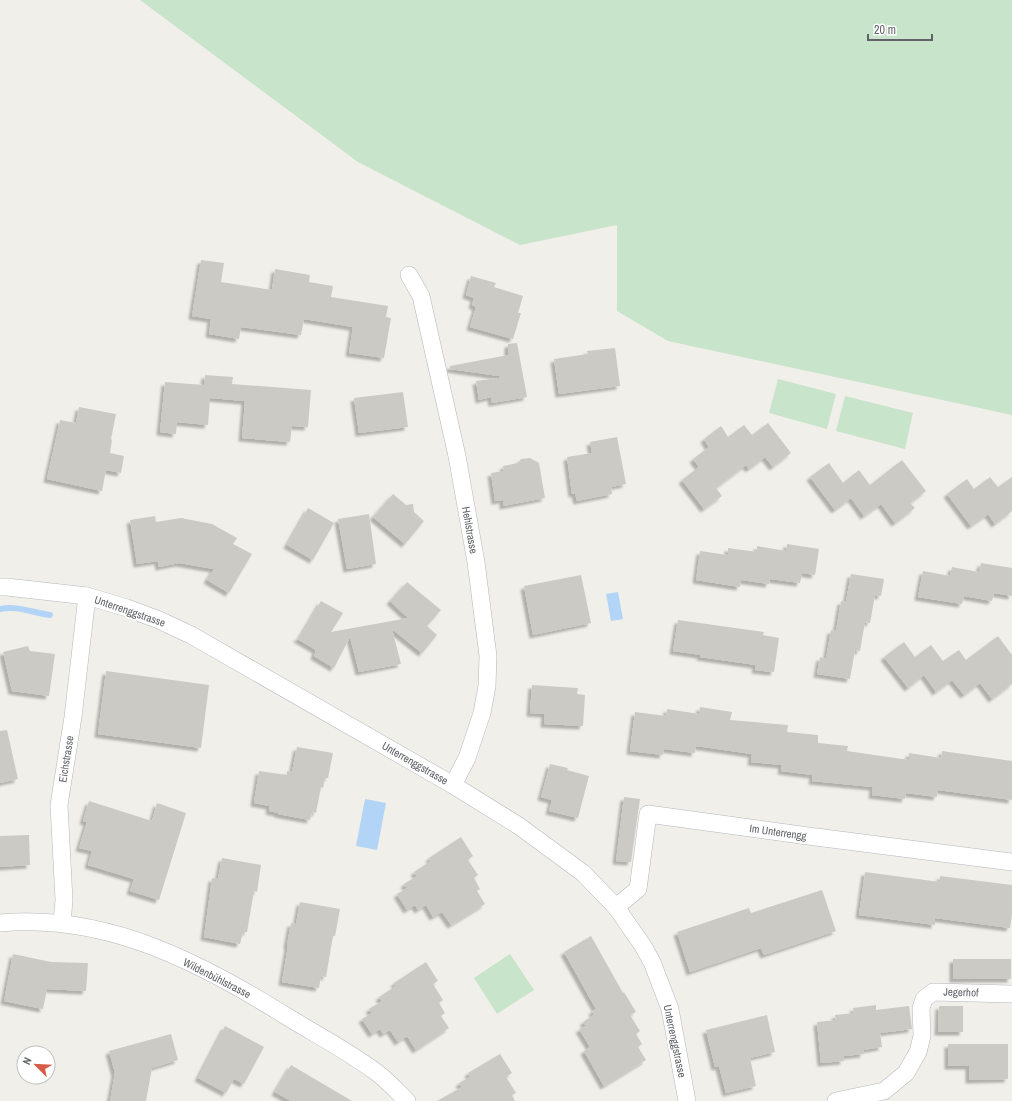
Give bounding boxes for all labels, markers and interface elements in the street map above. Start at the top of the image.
scale bar [868,16,932,42]
text: 20 m [874,22,896,38]
street label: Hehlstrasse [459,505,481,555]
street label: Unterrenggstrasse [93,592,167,630]
street label: Eichstrasse [55,735,77,783]
street label: Unterrenggstrasse [379,738,451,788]
street label: Im Unterrengg [748,821,808,843]
street label: Wildenbühlstrasse [181,955,253,1001]
street label: Jegerhof [943,984,979,1000]
street label: Unterrenggstrasse [660,1003,690,1079]
north arrow [16,1045,56,1085]
text: N [19,1055,35,1067]

